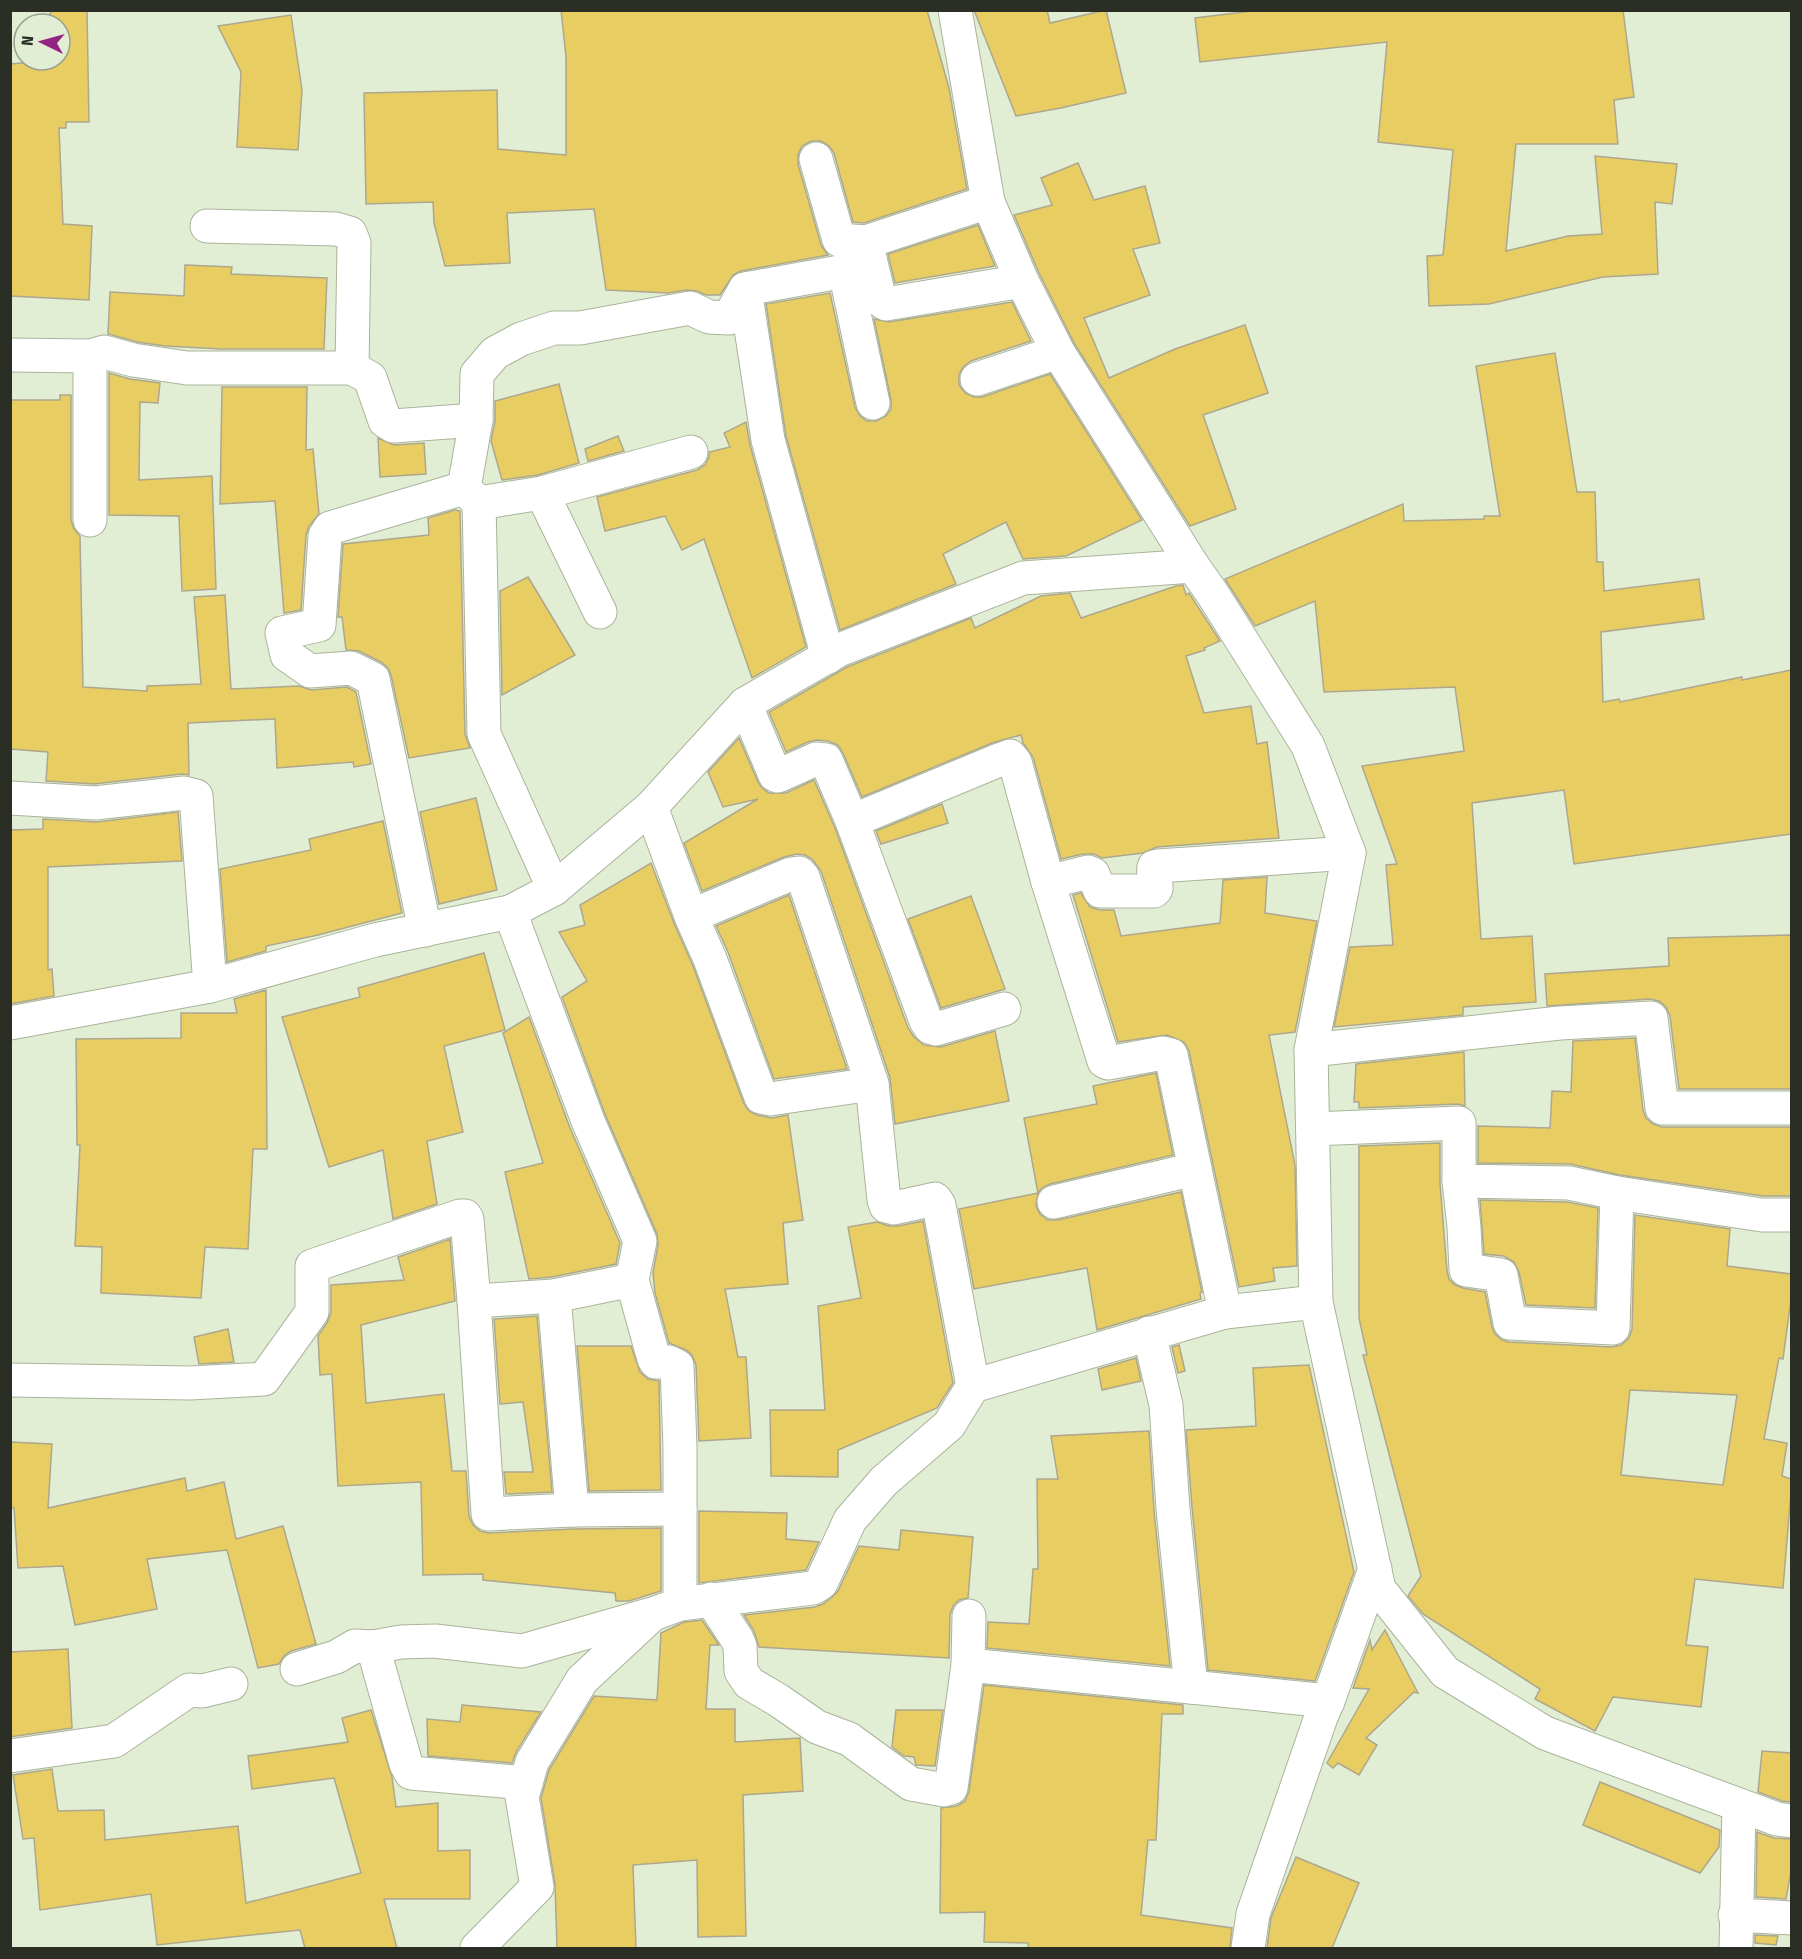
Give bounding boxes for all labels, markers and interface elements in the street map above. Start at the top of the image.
north arrow [12,12,72,72]
text: N [18,35,37,46]

